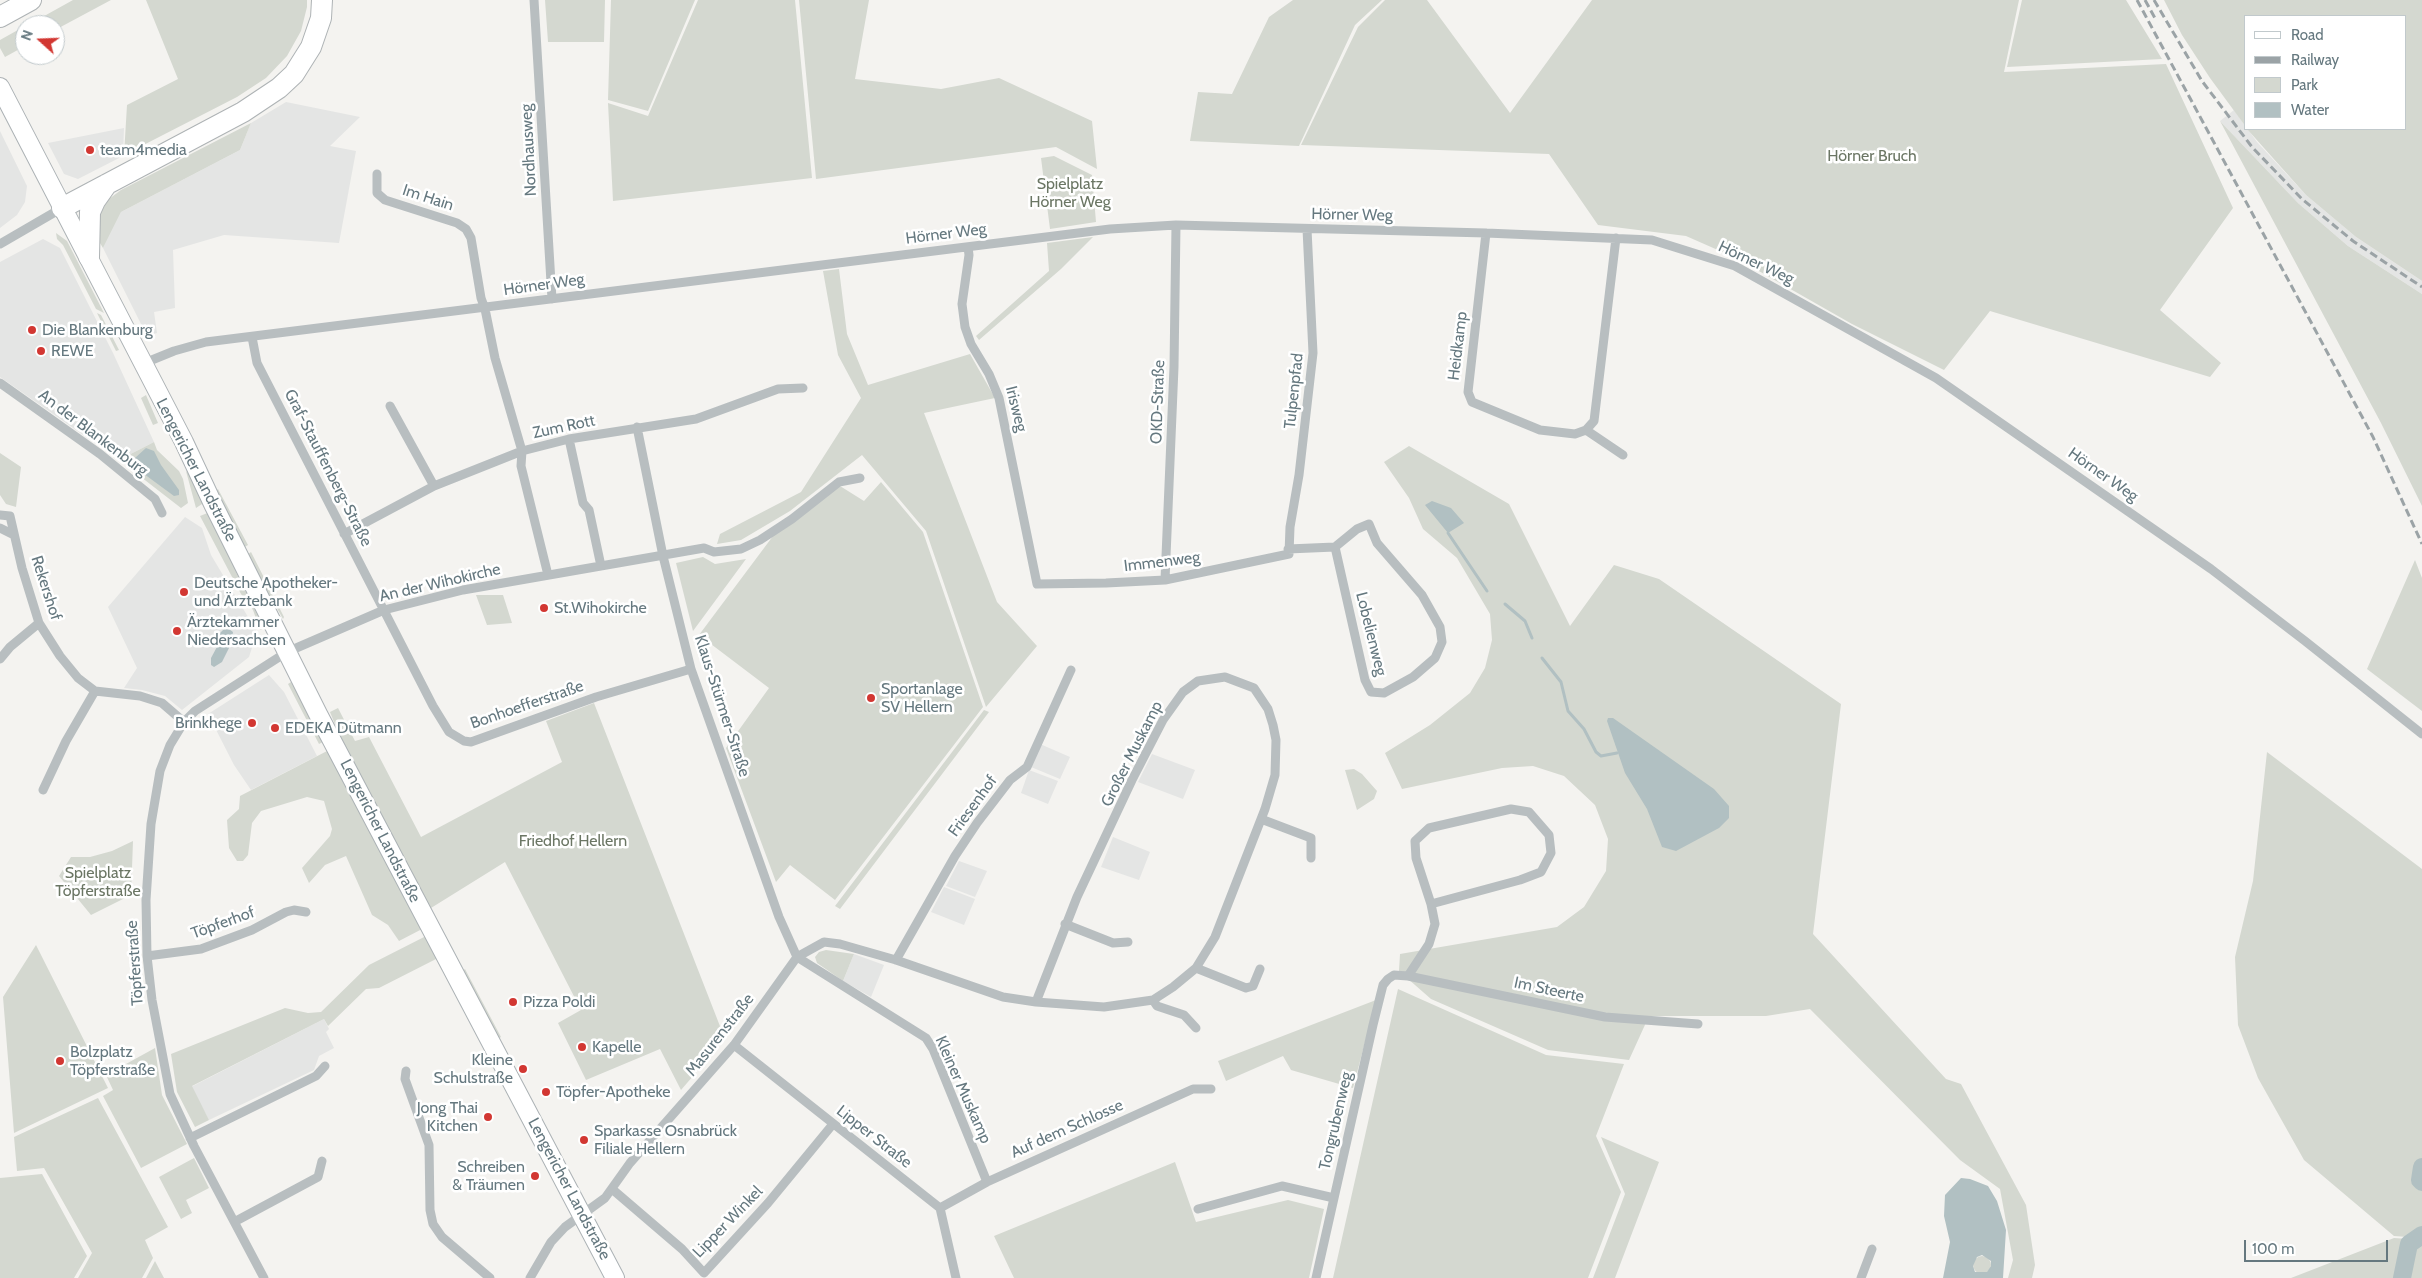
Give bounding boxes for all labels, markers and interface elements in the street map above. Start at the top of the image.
north arrow [15,15,65,65]
legend [2244,15,2407,130]
text: Road [2291,26,2324,44]
text: N [17,27,37,43]
text: Railway [2291,51,2339,69]
text: Park [2291,76,2318,94]
text: Water [2291,101,2329,119]
street label: Nordhausweg [517,103,541,197]
place label: team4media [100,140,187,160]
marker: team4media [84,144,96,156]
park label: Hörner Bruch [1827,146,1917,166]
park label: Spielplatz Hörner Weg [1029,174,1111,212]
street label: Im Hain [400,181,456,215]
street label: Hörner Weg [1311,205,1393,225]
street label: Hörner Weg [904,220,988,248]
street label: Hörner Weg [1715,237,1797,289]
street label: Hörner Weg [502,270,586,300]
street label: Heidkamp [1444,310,1472,382]
place label: Die Blankenburg [42,320,153,340]
marker: Die Blankenburg [26,324,38,336]
place label: REWE [51,341,94,361]
marker: REWE [35,345,47,357]
street label: Tulpenpfad [1280,352,1308,430]
street label: OKD-Straße [1147,360,1169,444]
street label: Irisweg [1001,384,1031,434]
street label: An der Blankenburg [34,386,152,480]
street label: Graf-Stauffenberg-Straße [280,386,376,550]
street label: Lengericher Landstraße [152,395,240,545]
street label: Zum Rott [531,411,597,443]
street label: Hörner Weg [2064,444,2142,506]
street label: Immenweg [1123,548,1201,576]
street label: Rekershof [27,553,65,623]
street label: An der Wihokirche [378,560,502,606]
place label: Deutsche Apotheker- und Ärztebank [194,573,338,611]
marker: Deutsche Apotheker- und Ärztebank [178,586,190,598]
street label: Lobelienweg [1351,590,1391,678]
place label: St.Wihokirche [554,598,647,618]
marker: St.Wihokirche [538,602,550,614]
place label: Ärztekammer Niedersachsen [187,612,286,650]
marker: Ärztekammer Niedersachsen [171,625,183,637]
street label: Klaus-Stürmer-Straße [690,633,754,779]
street label: Bonhoefferstraße [468,677,586,733]
place label: Sportanlage SV Hellern [881,679,963,717]
marker: Sportanlage SV Hellern [865,692,877,704]
street label: Großer Muskamp [1097,698,1167,810]
place label: Brinkhege [175,713,242,733]
marker: Brinkhege [246,717,258,729]
place label: EDEKA Dütmann [285,718,402,738]
marker: EDEKA Dütmann [269,722,281,734]
street label: Lengericher Landstraße [336,756,424,906]
street label: Friesenhof [944,772,1002,840]
park label: Friedhof Hellern [519,831,627,851]
park label: Spielplatz Töpferstraße [55,863,141,901]
street label: Töpferhof [189,903,257,943]
street label: Töpferstraße [122,920,148,1006]
street label: Im Steerte [1512,973,1586,1007]
street label: Masurenstraße [682,990,758,1080]
place label: Pizza Poldi [523,992,596,1012]
marker: Pizza Poldi [507,996,519,1008]
street label: Kleiner Muskamp [931,1033,995,1147]
place label: Kapelle [592,1037,642,1057]
marker: Kapelle [576,1041,588,1053]
place label: Bolzplatz Töpferstraße [70,1042,155,1080]
place label: Kleine Schulstraße [434,1050,513,1088]
marker: Bolzplatz Töpferstraße [54,1055,66,1067]
marker: Kleine Schulstraße [517,1063,529,1075]
street label: Tongrubenweg [1315,1070,1357,1172]
place label: Töpfer-Apotheke [556,1082,670,1102]
marker: Töpfer-Apotheke [540,1086,552,1098]
street label: Auf dem Schlosse [1008,1096,1126,1162]
place label: Jong Thai Kitchen [417,1098,478,1136]
street label: Lipper Straße [832,1102,916,1172]
marker: Jong Thai Kitchen [482,1111,494,1123]
street label: Lengericher Landstraße [523,1115,615,1263]
place label: Sparkasse Osnabrück Filiale Hellern [594,1121,737,1159]
marker: Sparkasse Osnabrück Filiale Hellern [578,1134,590,1146]
place label: Schreiben & Träumen [452,1157,525,1195]
marker: Schreiben & Träumen [529,1170,541,1182]
street label: Lipper Winkel [689,1182,767,1262]
scale bar [2247,1230,2391,1262]
text: 100 m [2252,1240,2294,1258]

